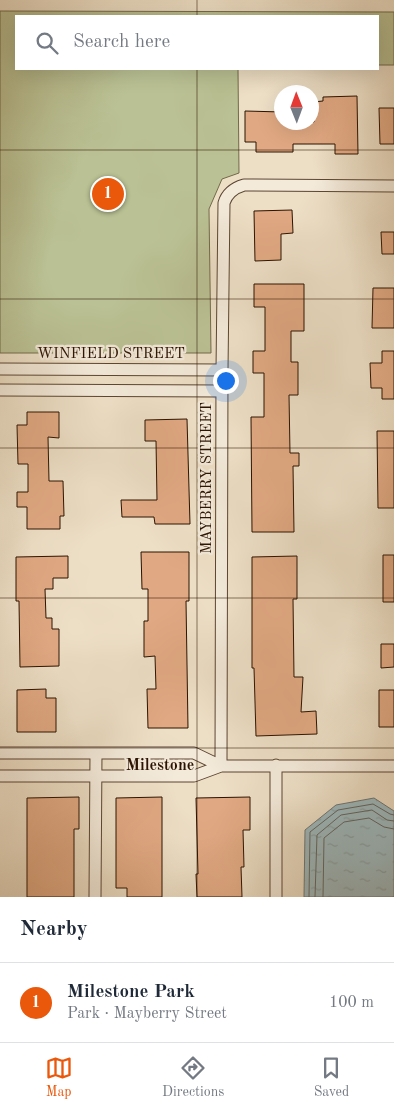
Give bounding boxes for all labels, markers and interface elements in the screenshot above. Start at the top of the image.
search box [15,15,379,70]
icon: search [33,29,61,57]
text: Search here [73,33,170,52]
north arrow [274,85,319,130]
pin: 1 [92,175,124,213]
street label: WINFIELD STREET [37,347,185,362]
your location [213,368,239,394]
street label: MAYBERRY STREET [200,402,215,554]
district label: Milestone [126,758,194,774]
text: Nearby [20,919,88,940]
text: Milestone Park [67,983,195,1002]
text: 1 [31,995,41,1011]
text: 100 m [329,995,374,1011]
text: Park · Mayberry Street [67,1006,227,1022]
tab: Map [45,1054,73,1101]
tab: Directions [162,1054,224,1101]
tab: Saved [314,1054,349,1101]

